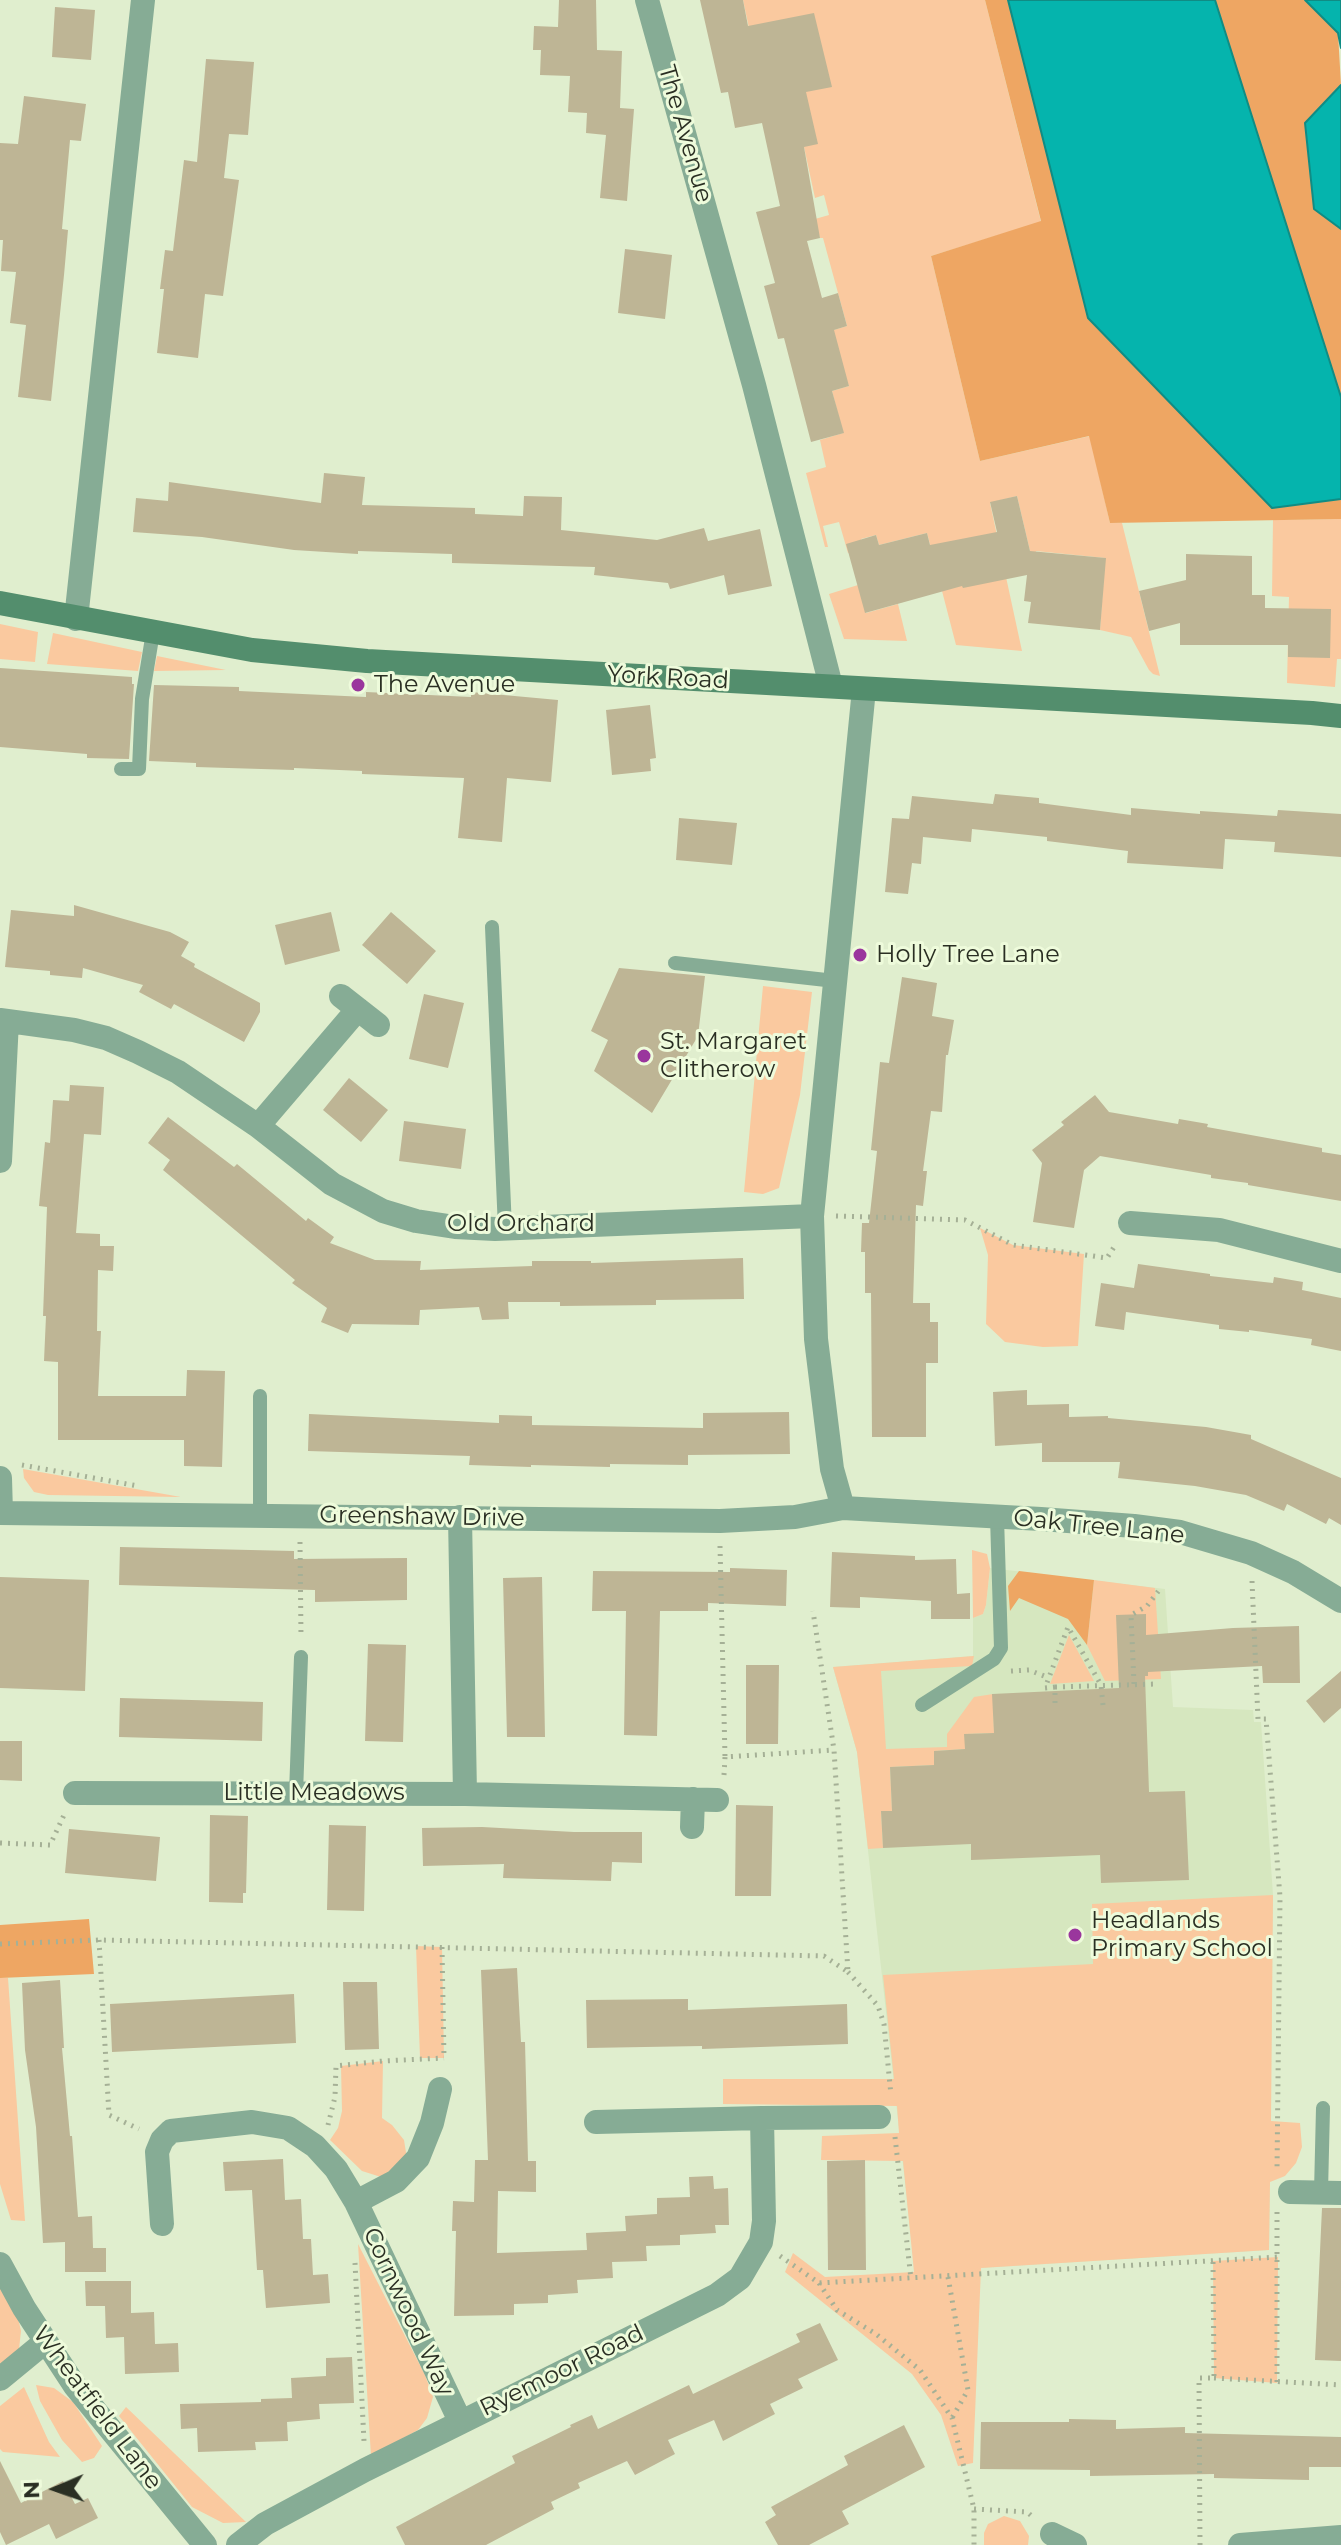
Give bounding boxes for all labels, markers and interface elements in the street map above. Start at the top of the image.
street label: The Avenue [652,62,718,206]
street label: York Road [606,660,730,696]
place label: The Avenue [374,671,515,699]
marker: The Avenue [349,676,367,694]
place label: Holly Tree Lane [876,941,1060,969]
marker: Holly Tree Lane [851,946,869,964]
place label: St. Margaret Clitherow [660,1028,807,1084]
marker: St. Margaret Clitherow [635,1047,653,1065]
street label: Old Orchard [447,1210,595,1238]
street label: Greenshaw Drive [319,1501,525,1533]
street label: Oak Tree Lane [1012,1504,1186,1550]
street label: Little Meadows [223,1779,405,1807]
place label: Headlands Primary School [1091,1907,1273,1963]
marker: Headlands Primary School [1066,1926,1084,1944]
street label: Cornwood Way [356,2223,460,2401]
street label: Ryemoor Road [475,2319,649,2423]
street label: Wheatfield Lane [26,2321,168,2495]
north arrow [16,2449,96,2529]
text: N [18,2480,45,2499]

